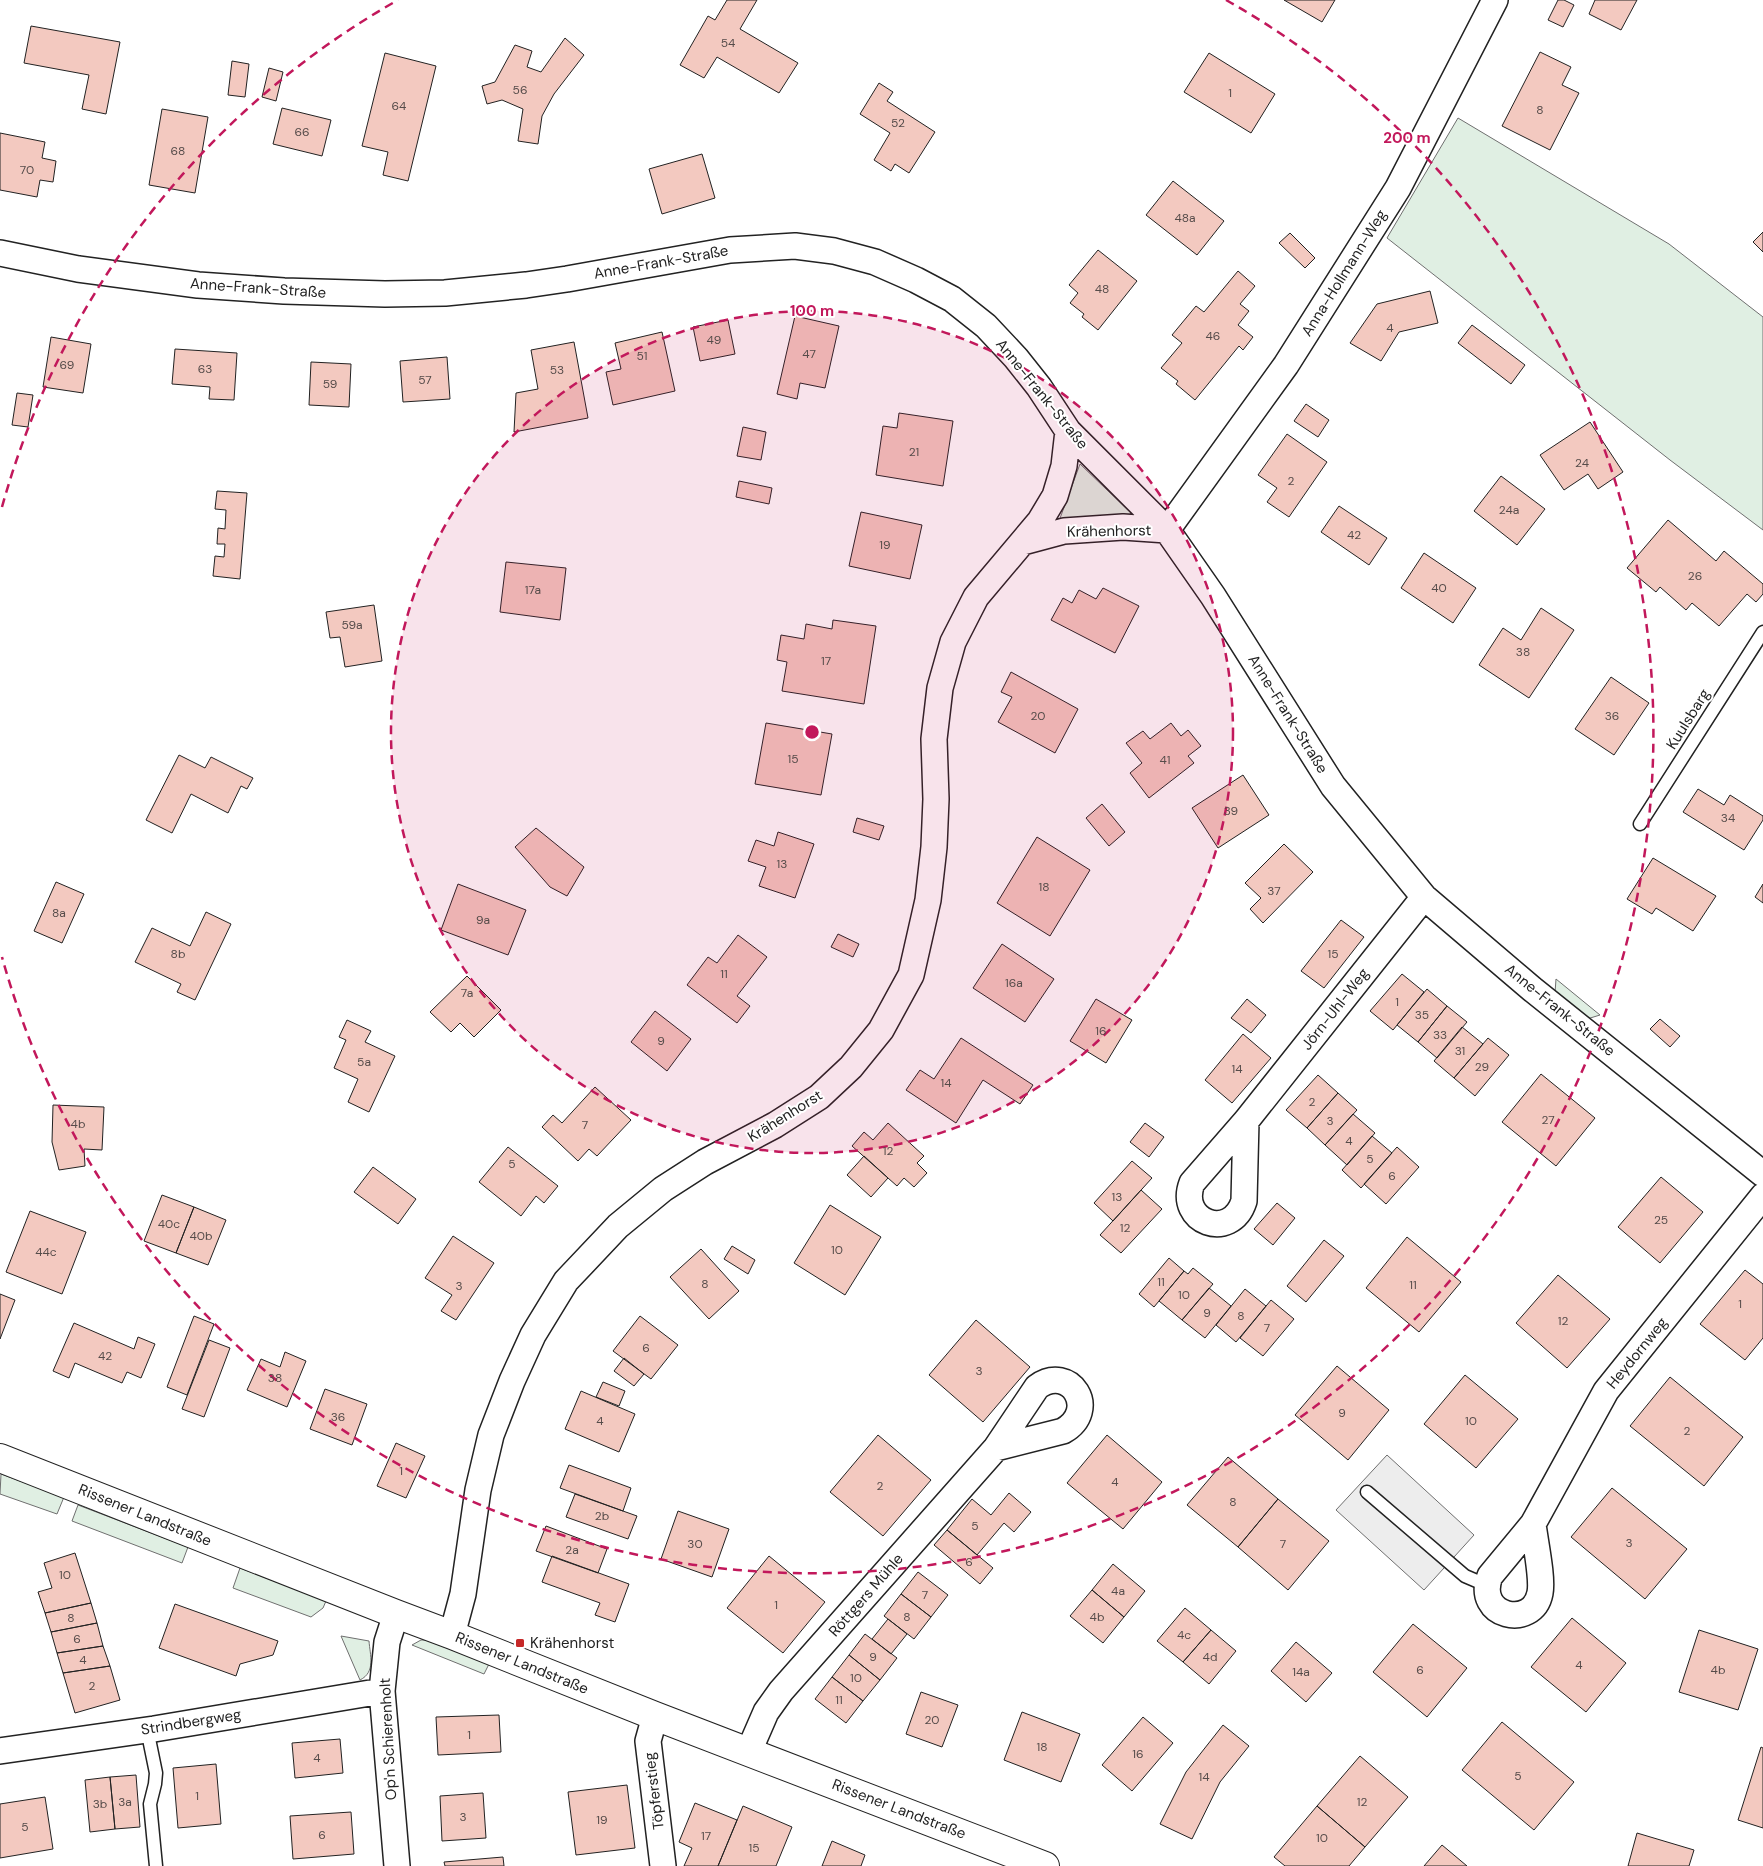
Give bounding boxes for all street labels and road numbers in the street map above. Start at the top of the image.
street label: Anna-Hollmann-Weg [1297,206,1391,340]
street label: Anne-Frank-Straße [592,240,730,284]
street label: Anne-Frank-Straße [189,273,327,303]
street label: Anne-Frank-Straße [991,335,1093,453]
street label: Krähenhorst [1067,520,1151,542]
street label: Anne-Frank-Straße [1243,651,1333,777]
street label: Kuulsbarg [1662,685,1714,753]
street label: Anne-Frank-Straße [1501,959,1619,1061]
street label: Jörn-Uhl-Weg [1297,964,1373,1054]
street label: Krähenhorst [744,1085,826,1147]
street label: Heydornweg [1602,1313,1672,1393]
street label: Rissener Landstraße [75,1479,215,1551]
street label: Röttgers Mühle [824,1549,908,1641]
street label: Rissener Landstraße [452,1627,592,1699]
street label: Op'n Schierenholt [375,1677,401,1801]
street label: Strindbergweg [139,1704,243,1740]
street label: Töpferstieg [639,1751,669,1831]
street label: Rissener Landstraße [829,1774,969,1844]

